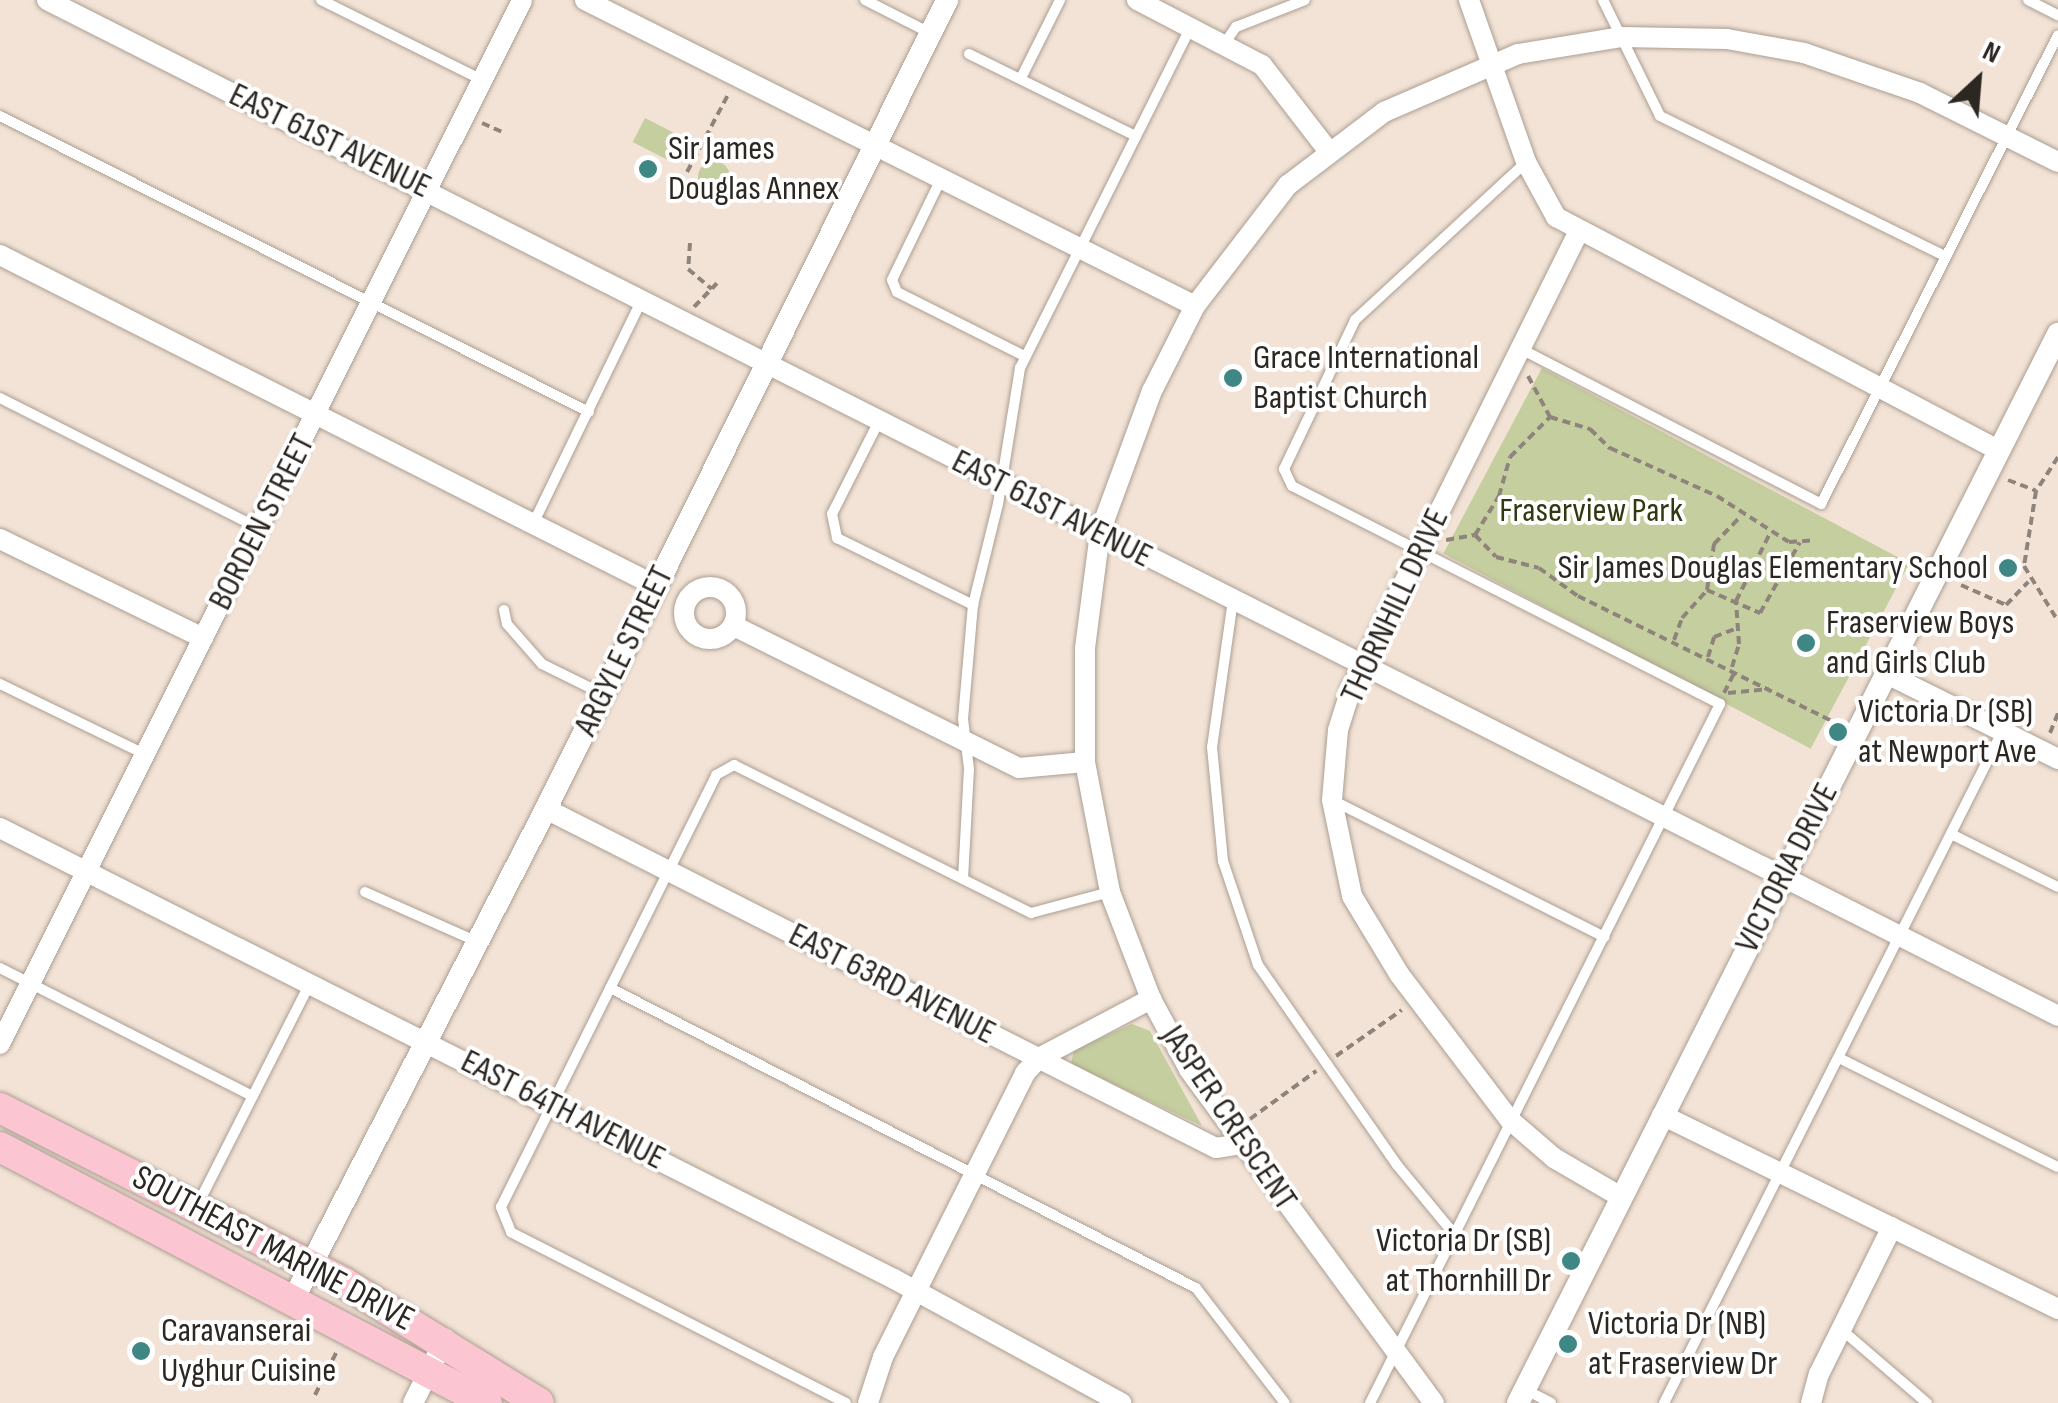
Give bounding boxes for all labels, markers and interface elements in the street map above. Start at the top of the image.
north arrow [1928,30,2028,130]
text: N [1977,34,2005,71]
street label: EAST 61ST AVENUE [222,74,438,208]
place label: Sir James Douglas Annex [668,128,839,210]
marker: Sir James Douglas Annex [637,158,659,180]
place label: Grace International Baptist Church [1253,337,1479,419]
marker: Grace International Baptist Church [1222,367,1244,389]
street label: BORDEN STREET [200,427,324,617]
street label: EAST 61ST AVENUE [945,440,1159,578]
park label: Fraserview Park [1499,490,1683,532]
street label: THORNHILL DRIVE [1332,502,1458,710]
place label: Sir James Douglas Elementary School [1557,547,1988,589]
marker: Sir James Douglas Elementary School [1997,557,2019,579]
street label: ARGYLE STREET [565,559,683,743]
place label: Fraserview Boys and Girls Club [1826,602,2014,684]
marker: Fraserview Boys and Girls Club [1795,632,1817,654]
place label: Victoria Dr (SB) at Newport Ave [1858,691,2037,773]
marker: Victoria Dr (SB) at Newport Ave [1827,721,1849,743]
street label: VICTORIA DRIVE [1726,776,1848,960]
street label: EAST 63RD AVENUE [782,914,1002,1054]
street label: JASPER CRESCENT [1152,1018,1306,1218]
street label: EAST 64TH AVENUE [454,1041,672,1179]
street label: SOUTHEAST MARINE DRIVE [125,1157,421,1341]
place label: Victoria Dr (SB) at Thornhill Dr [1376,1220,1551,1302]
marker: Victoria Dr (SB) at Thornhill Dr [1560,1250,1582,1272]
place label: Victoria Dr (NB) at Fraserview Dr [1588,1303,1777,1385]
place label: Caravanserai Uyghur Cuisine [161,1310,336,1392]
marker: Victoria Dr (NB) at Fraserview Dr [1557,1333,1579,1355]
marker: Caravanserai Uyghur Cuisine [130,1340,152,1362]

